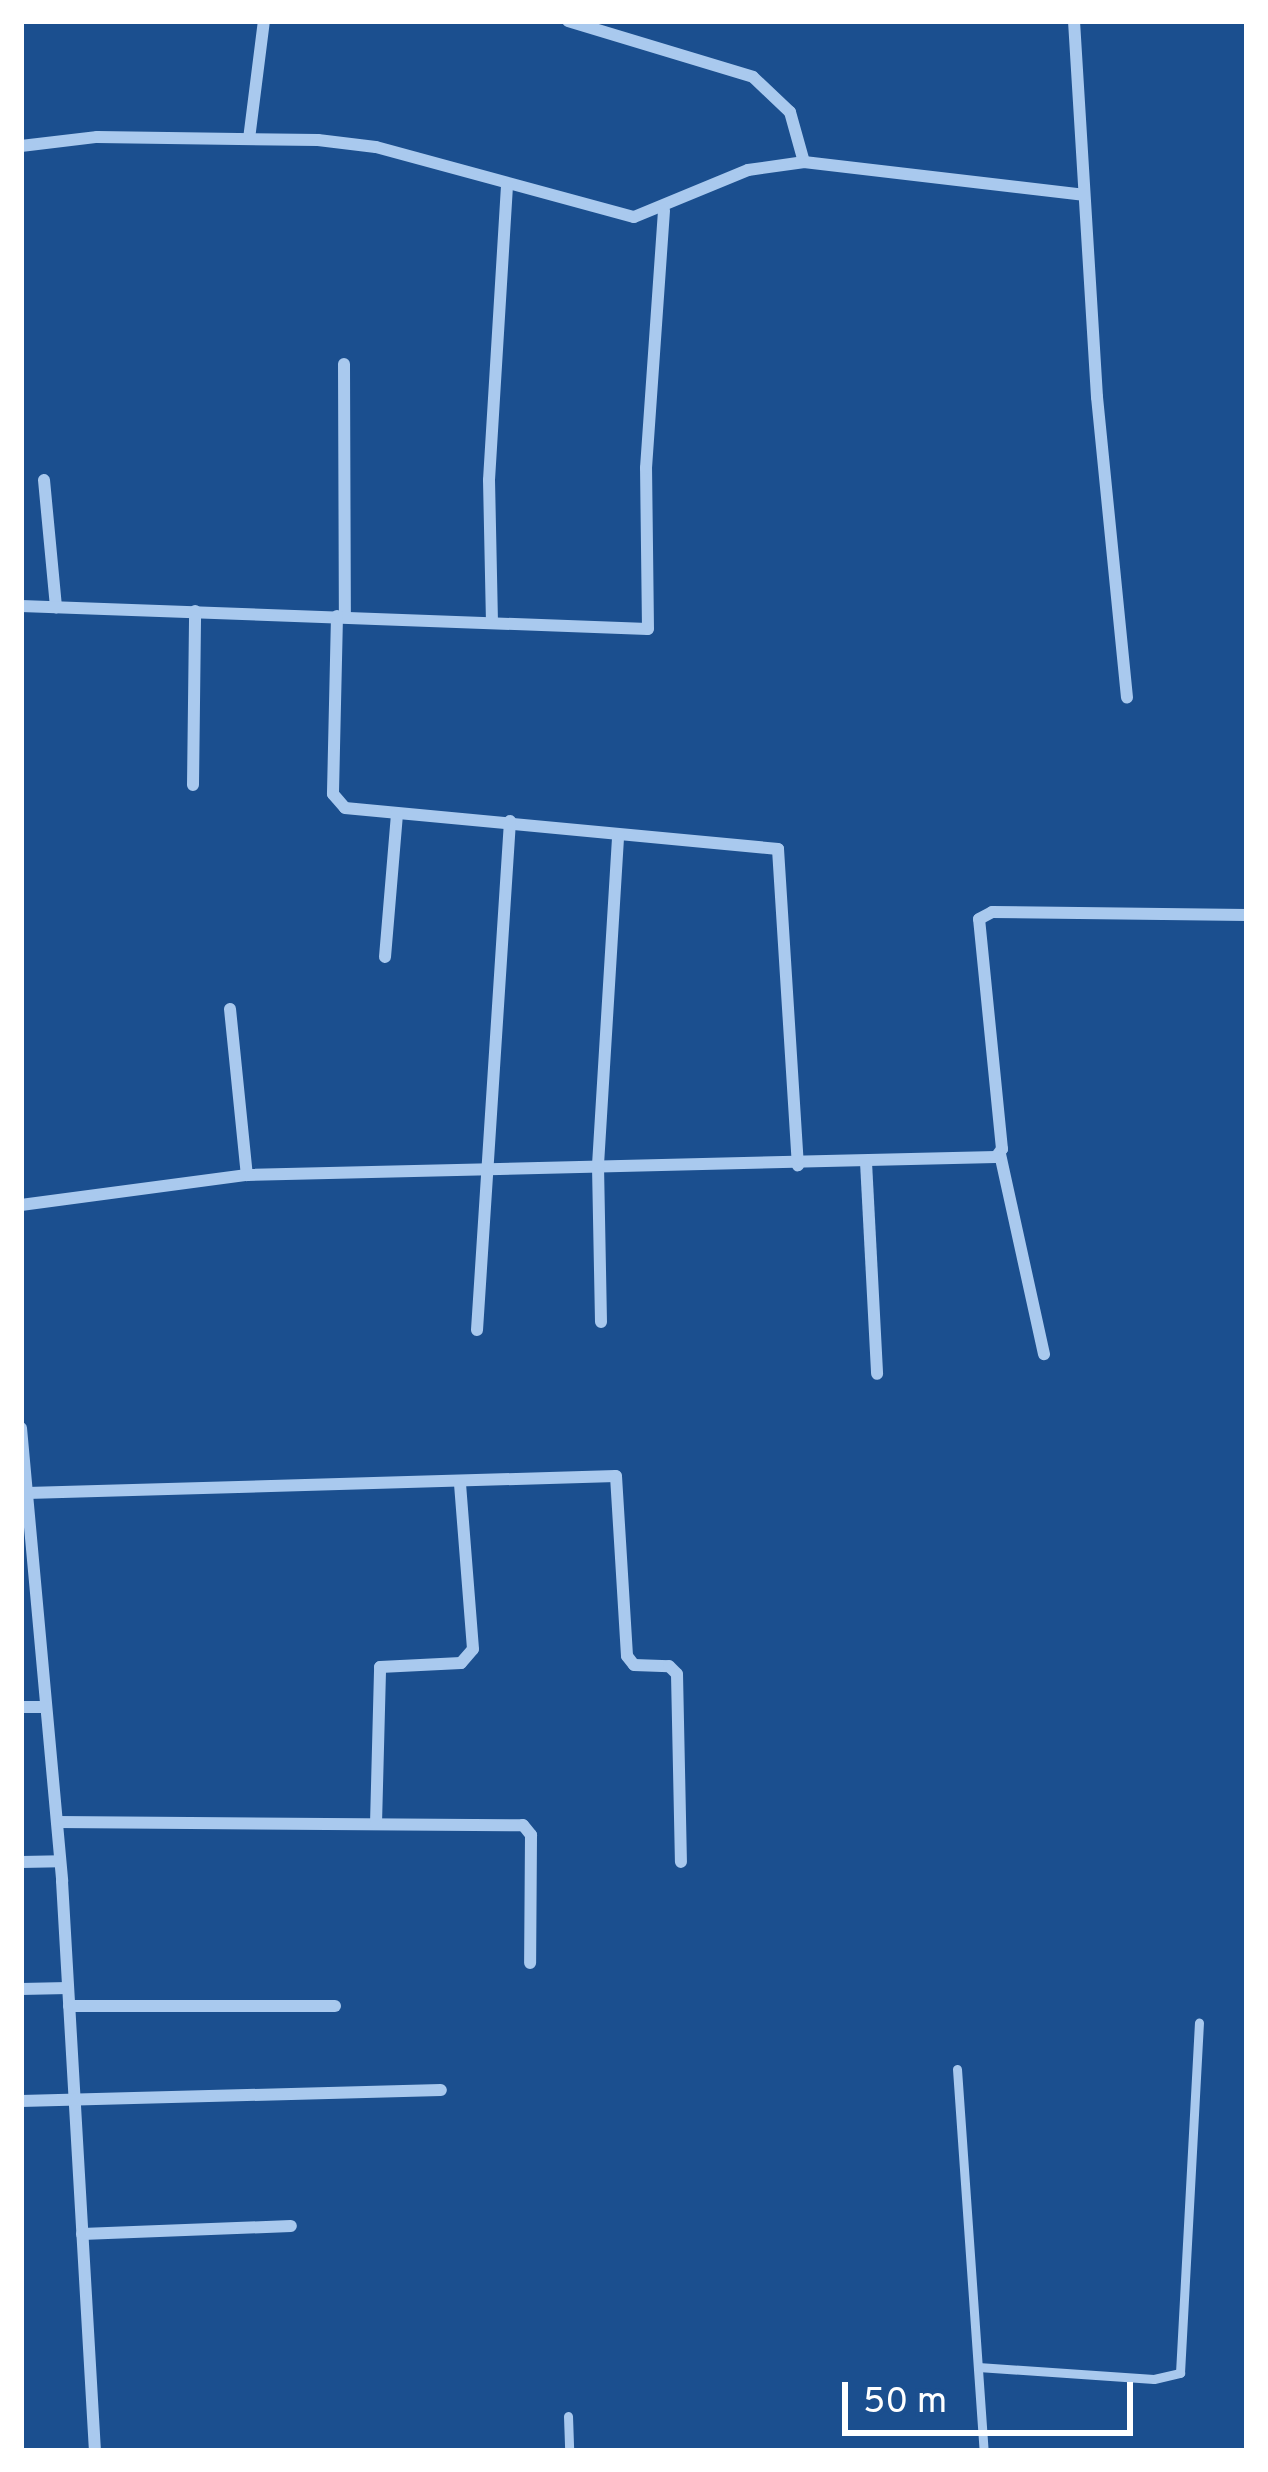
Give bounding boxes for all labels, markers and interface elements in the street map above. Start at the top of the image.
scale bar [848,2358,1139,2432]
text: 50 m [863,2380,947,2426]

